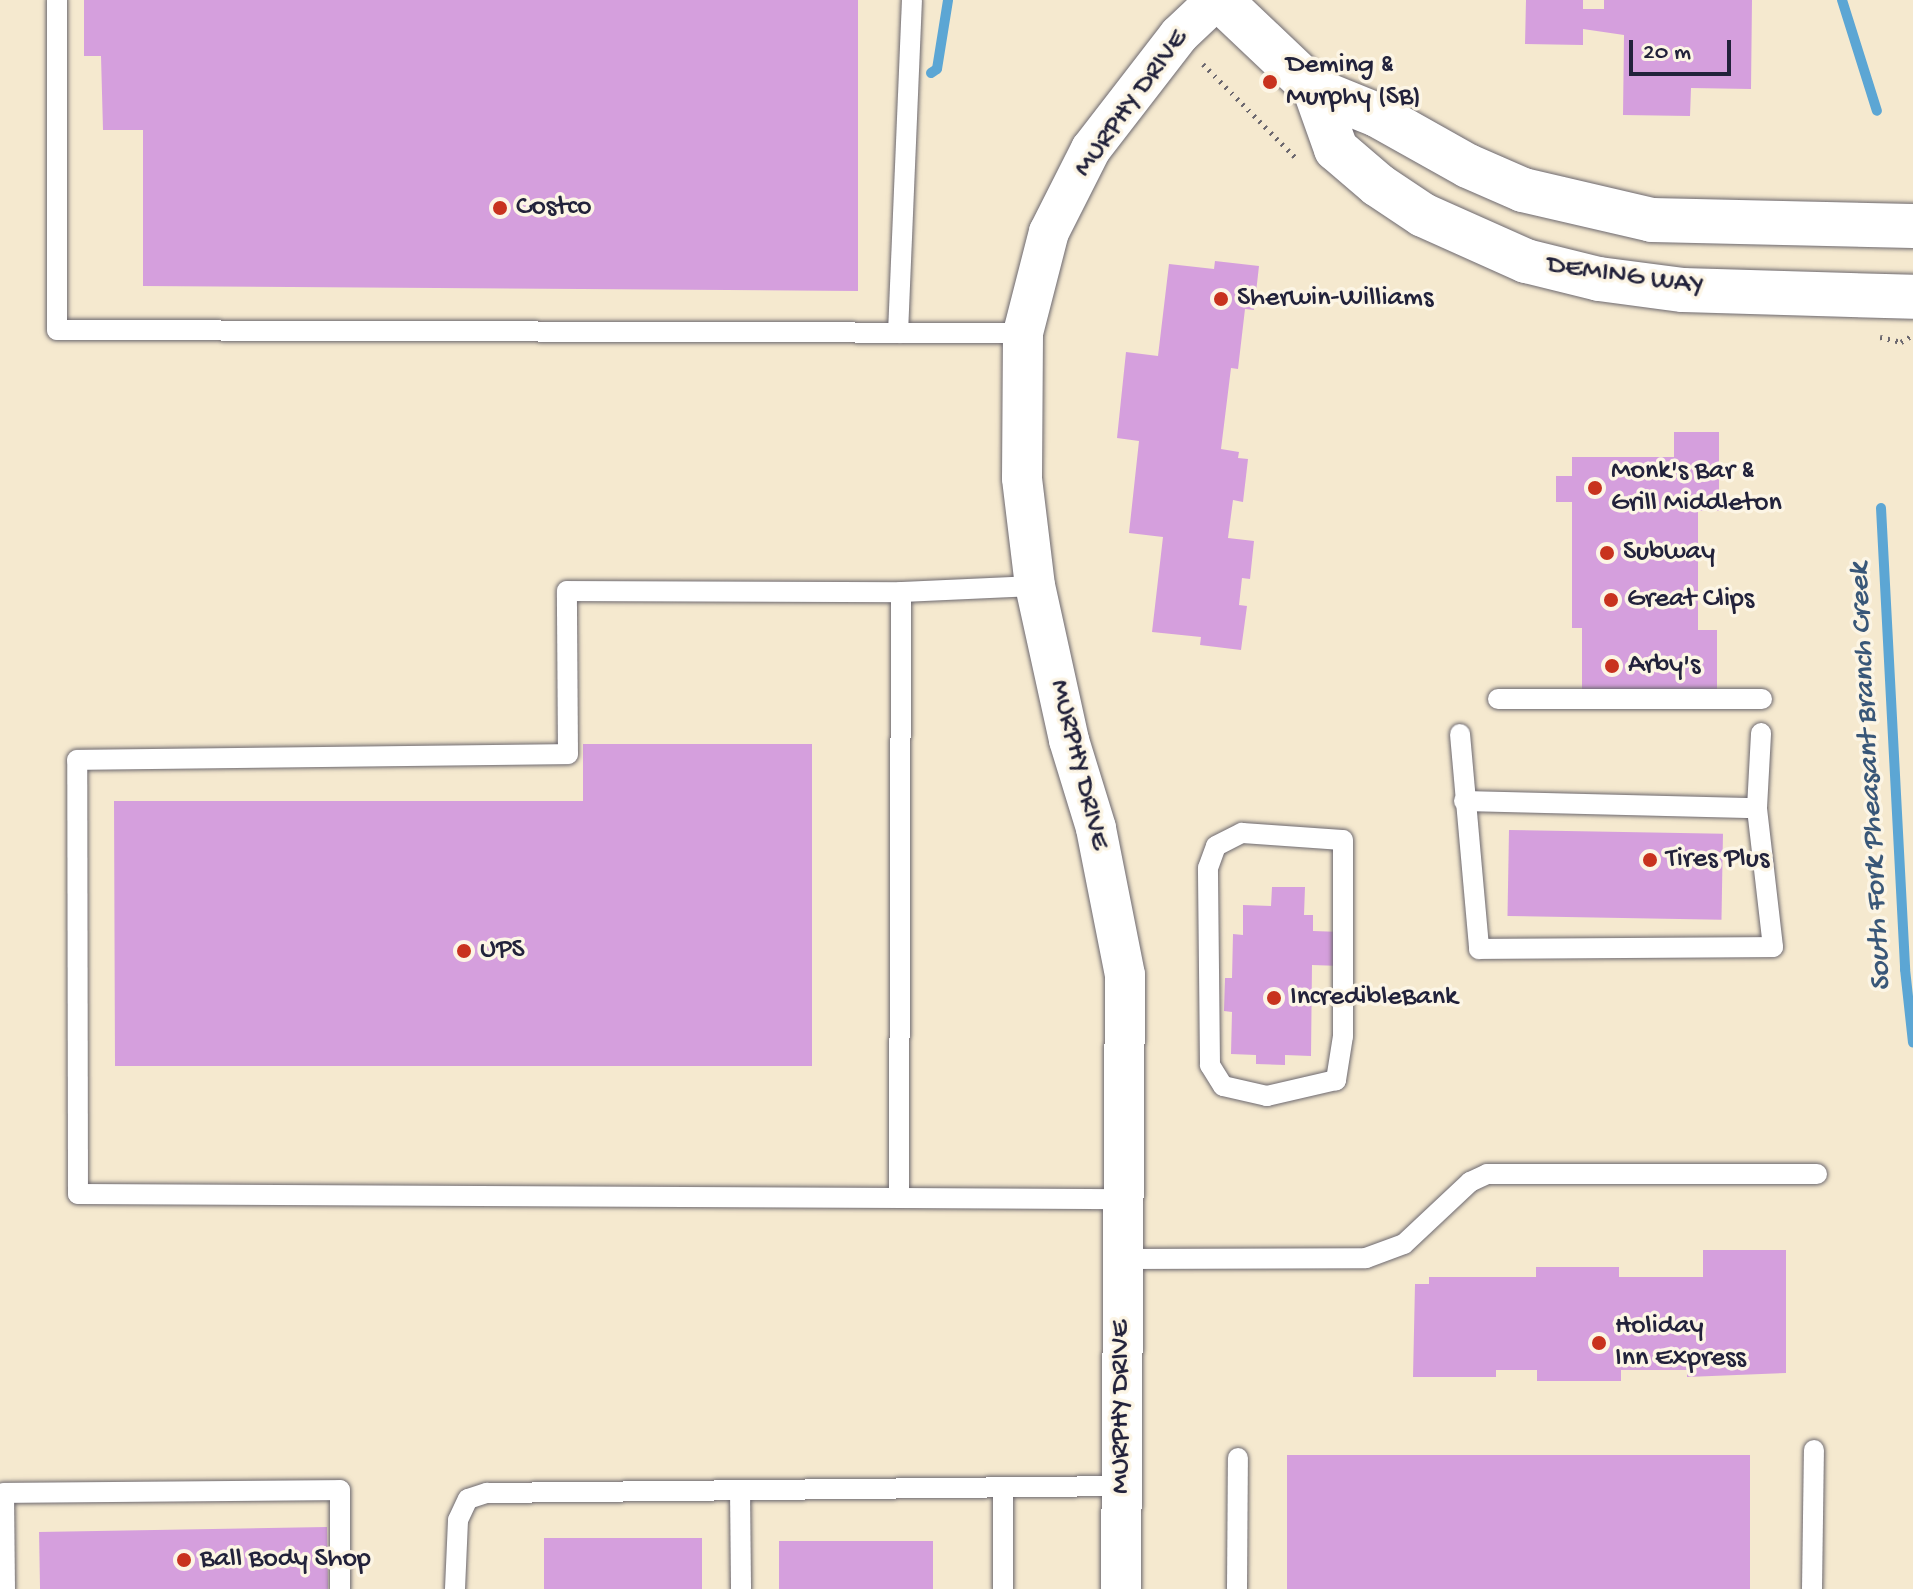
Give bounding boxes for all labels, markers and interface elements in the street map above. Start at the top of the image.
street label: MURPHY DRIVE [1067,24,1197,184]
scale bar [1633,24,1735,74]
text: 20 m [1643,39,1691,68]
place label: Deming & Murphy (SB) [1286,49,1421,115]
marker: Deming & Murphy (SB) [1261,73,1279,91]
place label: Costco [516,191,591,225]
marker: Costco [491,199,509,217]
street label: DEMING WAY [1545,249,1705,305]
place label: Sherwin-Williams [1237,282,1433,316]
marker: Sherwin-Williams [1212,290,1230,308]
place label: Monk's Bar & Grill Middleton [1611,455,1782,521]
marker: Monk's Bar & Grill Middleton [1586,479,1604,497]
place label: Subway [1623,536,1715,570]
marker: Subway [1598,544,1616,562]
water label: South Fork Pheasant Branch Creek [1843,562,1901,992]
place label: Great Clips [1627,583,1754,617]
marker: Great Clips [1602,591,1620,609]
place label: Arby's [1628,649,1700,683]
marker: Arby's [1603,657,1621,675]
street label: MURPHY DRIVE [1041,677,1115,853]
place label: Tires Plus [1666,843,1769,877]
marker: Tires Plus [1641,851,1659,869]
place label: UPS [480,934,525,968]
marker: UPS [455,942,473,960]
place label: IncredibleBank [1290,981,1457,1015]
marker: IncredibleBank [1265,989,1283,1007]
place label: Holiday Inn Express [1615,1310,1746,1376]
street label: MURPHY DRIVE [1105,1320,1139,1494]
marker: Holiday Inn Express [1590,1334,1608,1352]
place label: Ball Body Shop [200,1543,371,1577]
marker: Ball Body Shop [175,1551,193,1569]

